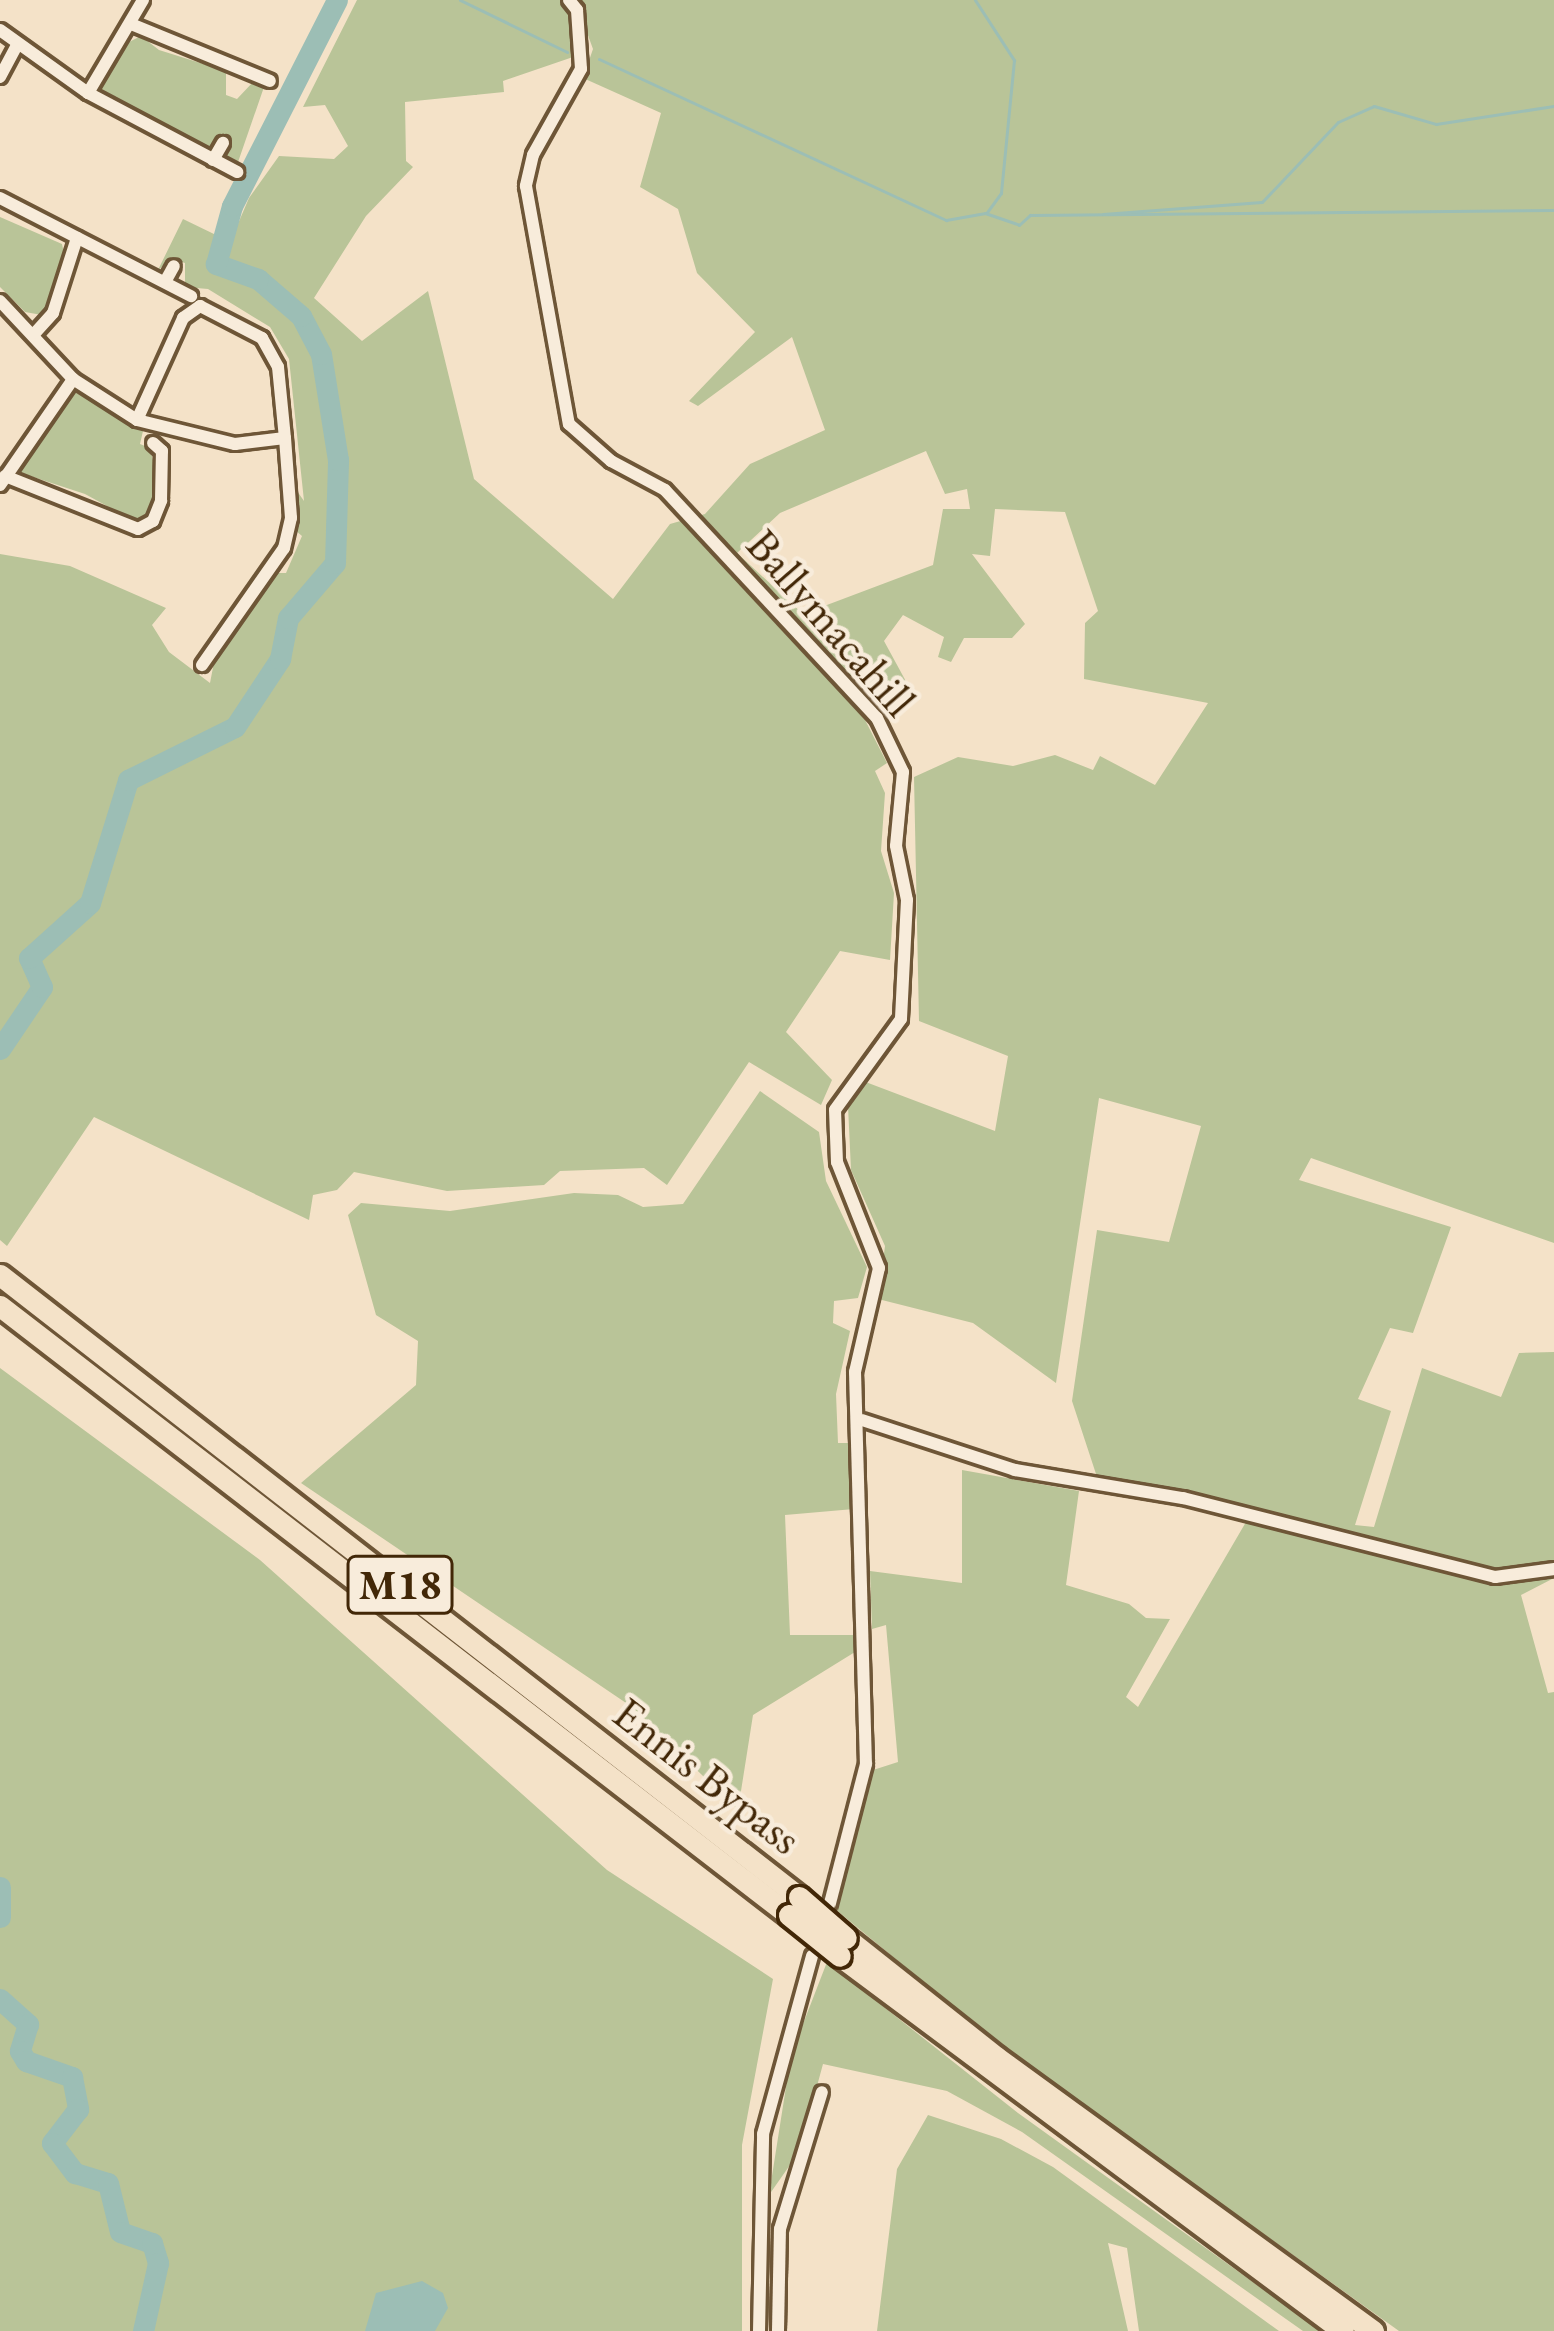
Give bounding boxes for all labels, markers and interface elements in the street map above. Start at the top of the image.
street label: Ballymacahill [735,518,927,728]
road number: M18 [346,1549,454,1621]
street label: Ennis Bypass [602,1686,812,1866]

